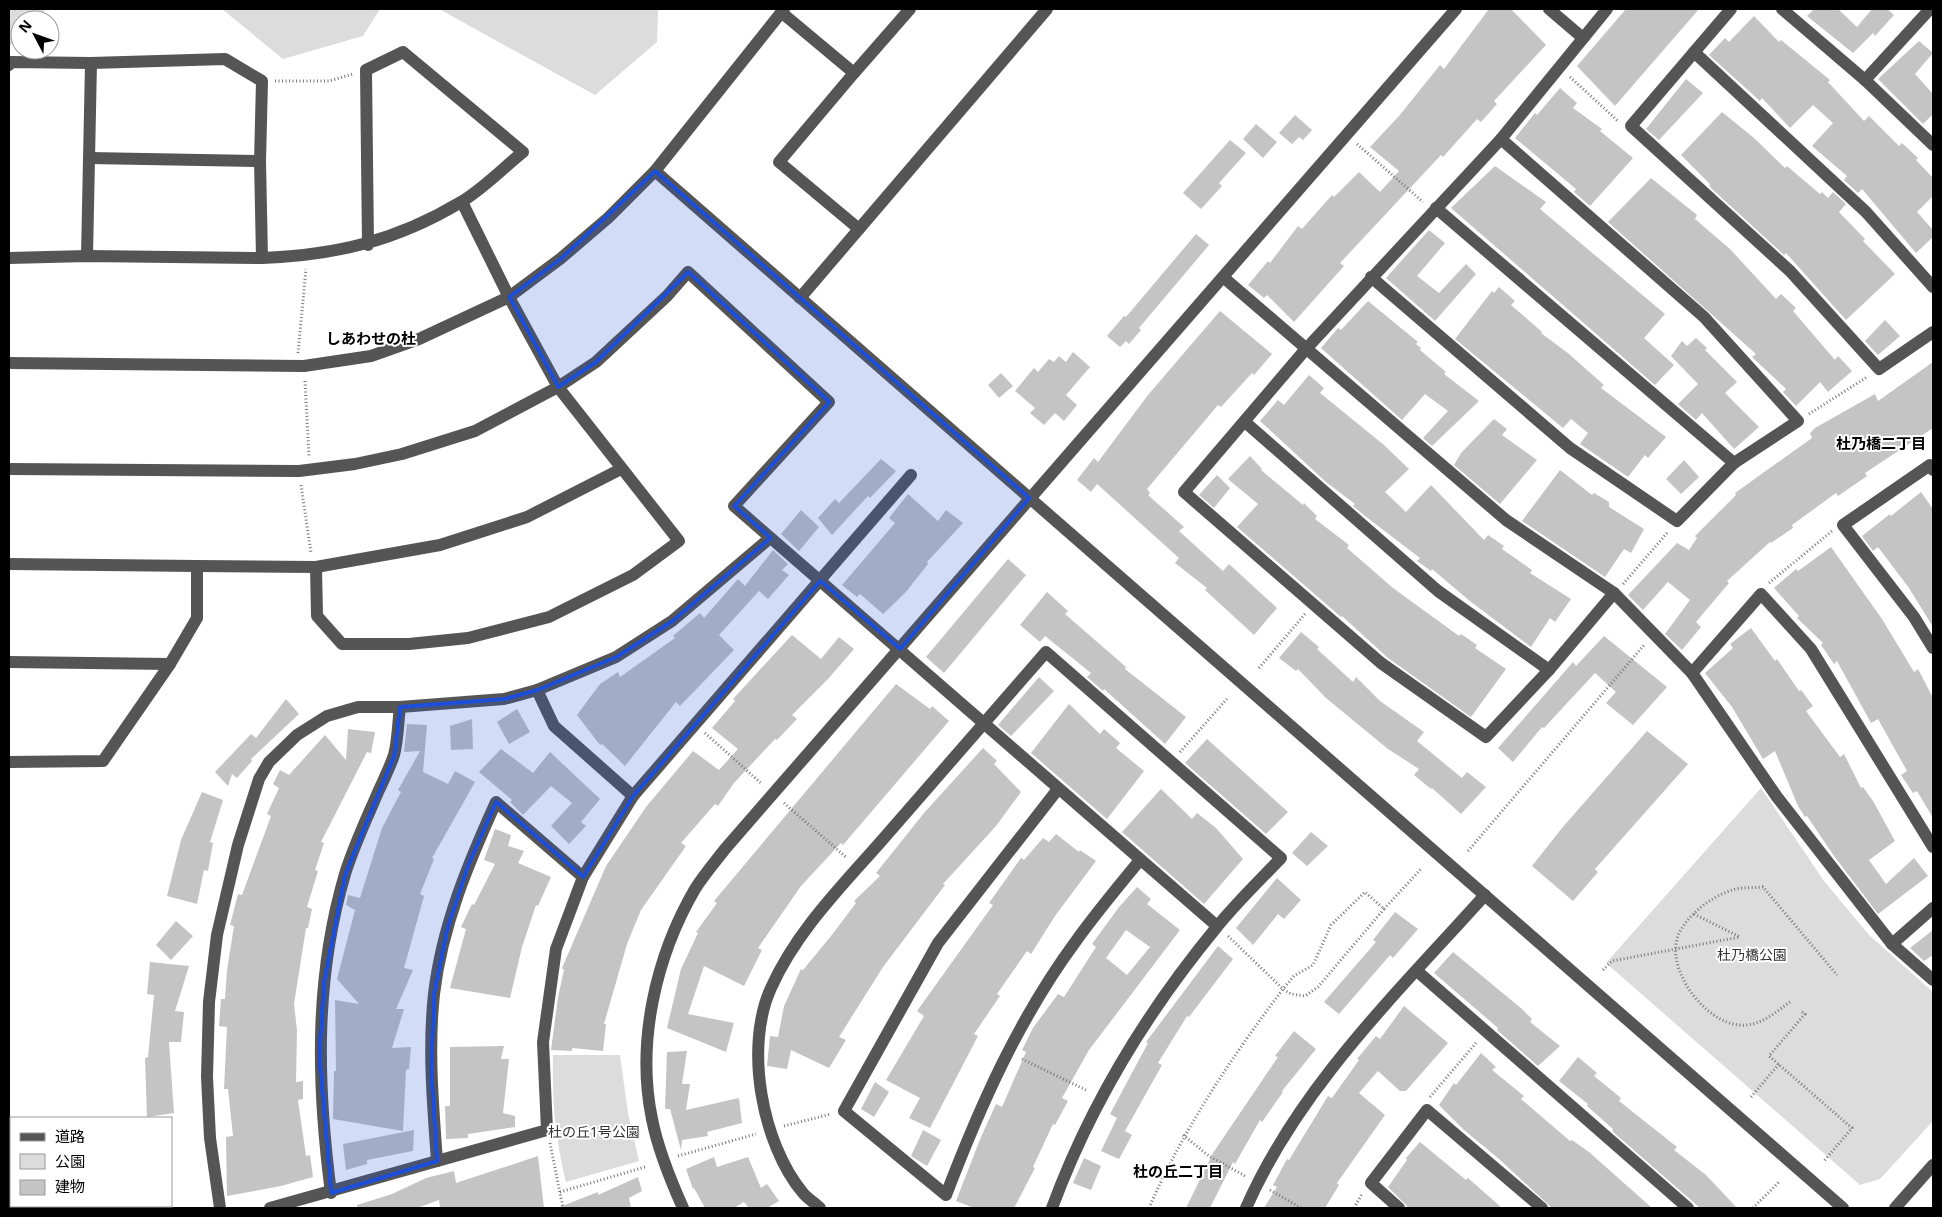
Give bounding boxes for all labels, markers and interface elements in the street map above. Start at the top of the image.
north arrow [10,10,60,60]
text: N [14,16,36,37]
district label: しあわせの杜 [326,328,416,348]
district label: 杜乃橋二丁目 [1836,433,1926,453]
park label: 杜乃橋公園 [1717,945,1787,964]
legend [10,1117,172,1207]
park label: 杜の丘1号公園 [548,1122,640,1141]
text: 道路 [55,1126,85,1146]
text: 公園 [55,1151,85,1171]
district label: 杜の丘二丁目 [1133,1161,1223,1181]
text: 建物 [55,1176,85,1196]

